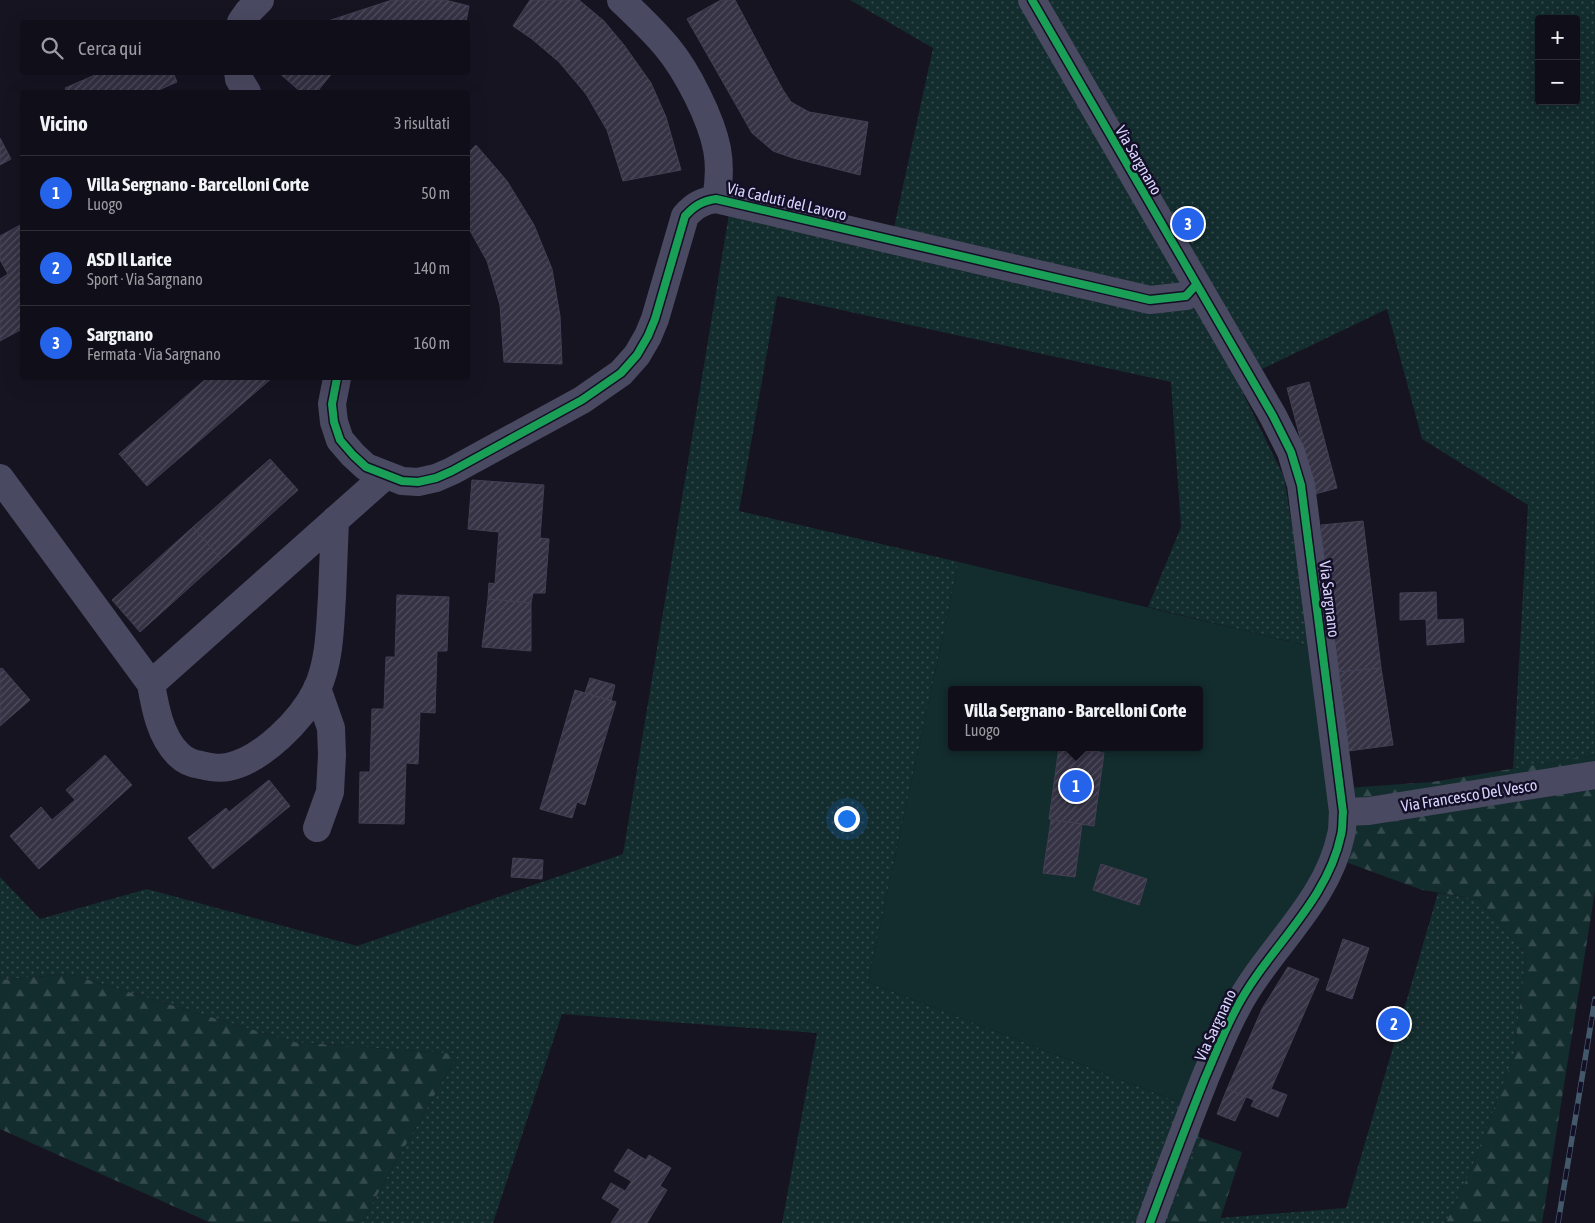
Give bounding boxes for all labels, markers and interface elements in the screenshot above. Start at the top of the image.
map controls [1535,15,1580,105]
button: + [1535,15,1580,60]
search box [20,20,470,75]
icon: search [38,34,66,62]
text: Cerca qui [78,37,142,59]
button: − [1535,60,1580,105]
text: Vicino [40,111,88,135]
text: 3 risultati [394,114,450,132]
street label: Via Sargnano [1111,122,1166,198]
text: Villa Sergnano - Barcelloni Corte [87,173,309,195]
street label: Via Caduti del Lavoro [725,178,849,224]
text: 1 [52,184,60,202]
text: 50 m [421,184,450,202]
text: Luogo [87,195,123,213]
pin: 3 [1172,205,1204,243]
text: ASD Il Larice [87,248,172,270]
text: 2 [52,259,60,277]
text: 140 m [414,259,450,277]
text: Sport · Via Sargnano [87,270,203,288]
text: Sargnano [87,323,153,345]
text: 3 [52,334,60,352]
text: 160 m [414,334,450,352]
text: Fermata · Via Sargnano [87,345,221,363]
street label: Via Sargnano [1315,560,1344,638]
popup [948,686,1203,751]
text: Villa Sergnano - Barcelloni Corte [964,699,1187,721]
text: Luogo [964,721,1000,739]
pin: 1 [1060,767,1092,805]
street label: Via Francesco Del Vesco [1400,775,1538,815]
your location [834,806,860,832]
street label: Via Sargnano [1191,986,1240,1064]
pin: 2 [1378,1005,1410,1043]

